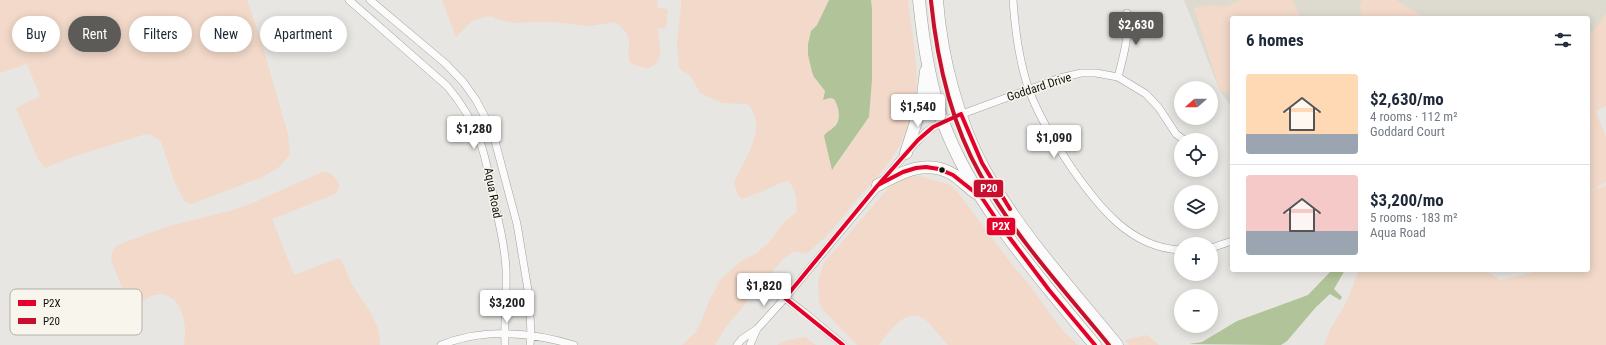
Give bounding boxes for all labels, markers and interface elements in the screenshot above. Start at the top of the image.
pin: $2,630 [1103,12,1169,46]
chip: Buy [12,16,60,52]
chip: Rent [68,16,121,52]
chip: Filters [129,16,192,52]
chip: New [200,16,252,52]
chip: Apartment [260,16,347,52]
text: $2,630 [1118,17,1154,32]
icon: filters [1552,29,1574,51]
text: 6 homes [1246,30,1304,50]
street label: Goddard Drive [1005,70,1073,104]
north arrow [1174,81,1218,125]
map controls [1174,81,1218,333]
text: $2,630/mo [1370,89,1444,109]
icon: home [1278,90,1326,138]
pin: $1,540 [885,94,951,128]
text: $1,540 [900,99,936,114]
text: 4 rooms · 112 m² [1370,109,1457,124]
pin: $1,280 [441,116,507,150]
text: $1,280 [456,121,492,136]
text: Goddard Court [1370,124,1445,139]
pin: $1,090 [1021,125,1087,159]
text: $1,090 [1036,130,1072,145]
button: locate [1174,133,1218,177]
unlabelled marker [937,165,947,175]
street label: Aqua Road [481,166,505,220]
line badge: P20 [973,179,1004,198]
text: P20 [980,182,998,195]
button: layers [1174,185,1218,229]
text: $3,200/mo [1370,190,1444,210]
icon: home [1278,191,1326,239]
text: 5 rooms · 183 m² [1370,210,1457,225]
line badge: P2X [986,217,1016,236]
text: P2X [992,220,1010,233]
text: Aqua Road [1370,225,1426,240]
button: + [1174,237,1218,281]
pin: $1,820 [731,273,797,307]
text: $1,820 [746,278,782,293]
legend [10,289,142,335]
button: − [1174,289,1218,333]
pin: $3,200 [474,290,540,324]
text: $3,200 [489,295,525,310]
text: P2X [43,297,61,310]
text: P20 [43,315,60,328]

